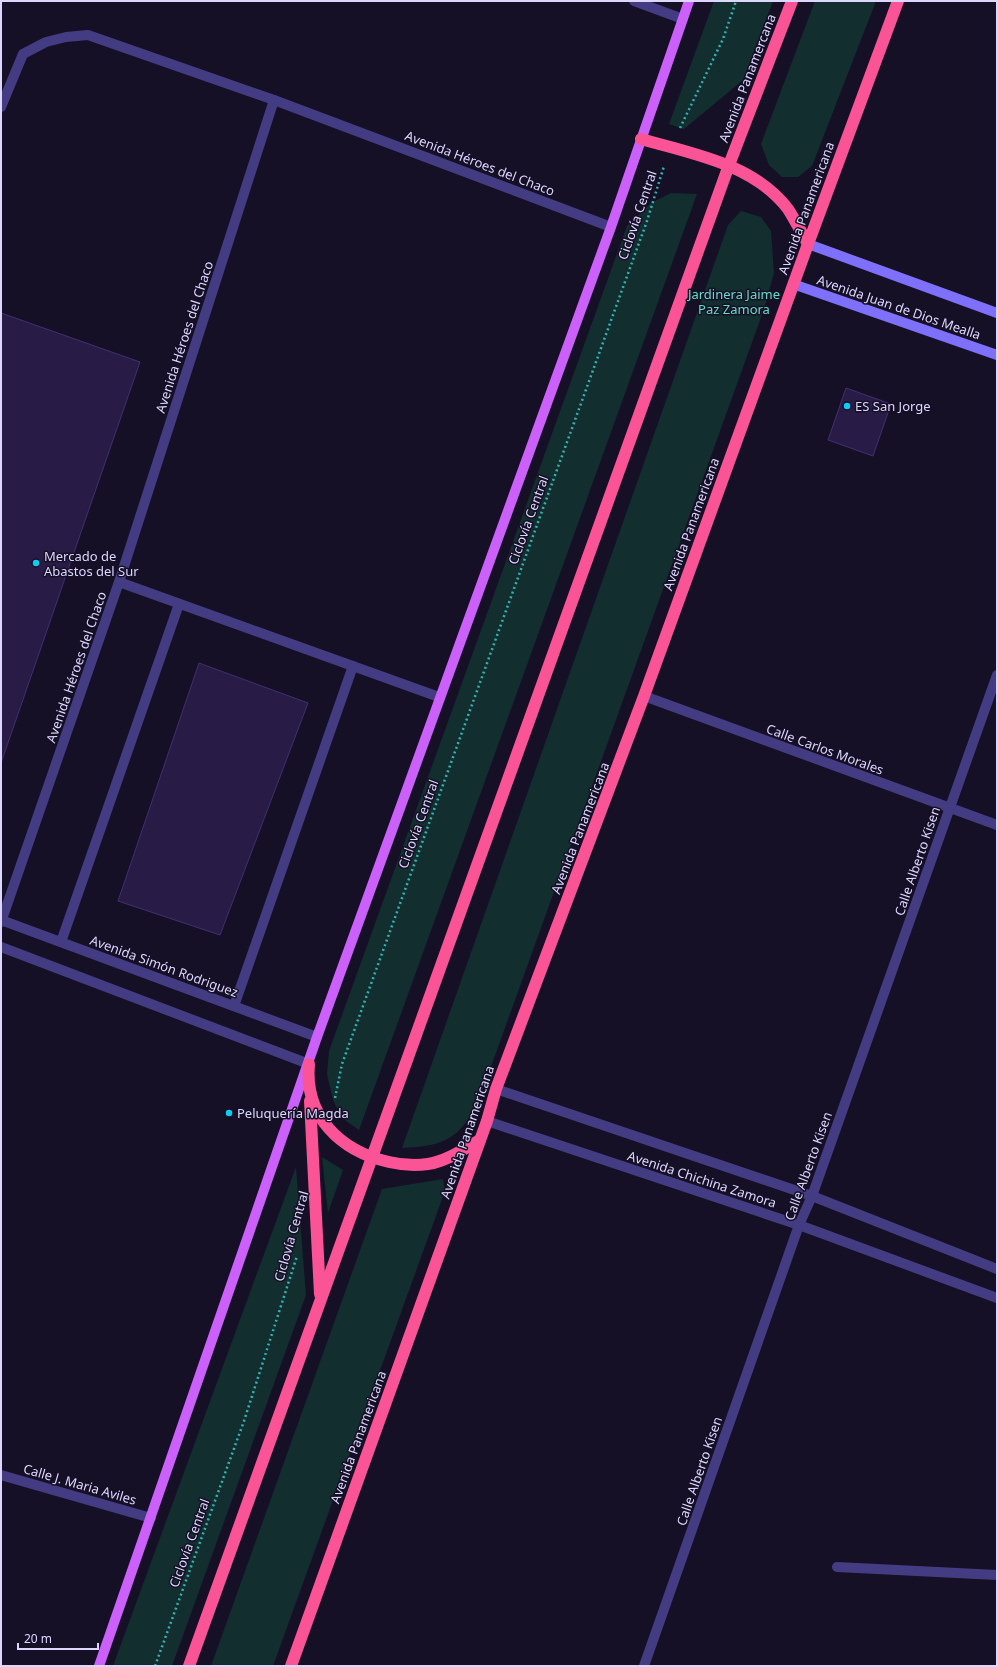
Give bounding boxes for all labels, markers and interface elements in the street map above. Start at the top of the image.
street label: Avenida Panamercana [714,11,780,145]
street label: Avenida Héroes del Chaco [403,126,558,200]
street label: Avenida Panamericana [774,139,838,277]
street label: Ciclovía Central [613,168,661,262]
street label: Avenida Héroes del Chaco [151,259,217,415]
street label: Avenida Juan de Dios Mealla [815,270,983,344]
park label: Jardinera Jaime Paz Zamora [686,285,780,318]
place label: ES San Jorge [855,397,931,415]
marker: ES San Jorge [842,401,852,411]
street label: Avenida Panamericana [659,455,723,593]
street label: Ciclovía Central [504,473,552,567]
place label: Mercado de Abastos del Sur [44,547,139,580]
marker: Mercado de Abastos del Sur [31,558,41,568]
street label: Avenida Héroes del Chaco [42,589,110,745]
street label: Calle Carlos Morales [764,719,886,779]
street label: Avenida Panamericana [547,759,613,897]
street label: Ciclovía Central [394,777,442,871]
street label: Calle Alberto Kisen [890,804,944,918]
street label: Avenida Simón Rodriguez [88,931,240,1001]
street label: Avenida Panamericana [436,1063,498,1201]
place label: Peluquería Magda [237,1104,349,1122]
marker: Peluquería Magda [224,1108,234,1118]
street label: Calle Alberto Kisen [780,1109,836,1223]
street label: Avenida Chichina Zamora [625,1146,779,1212]
street label: Ciclovía Central [269,1189,313,1283]
street label: Avenida Panamericana [326,1368,390,1506]
street label: Calle Alberto Kisen [672,1414,726,1528]
street label: Calle J. Maria Aviles [21,1459,139,1509]
street label: Ciclovía Central [165,1496,213,1590]
scale bar [18,1625,98,1651]
text: 20 m [24,1630,52,1647]

